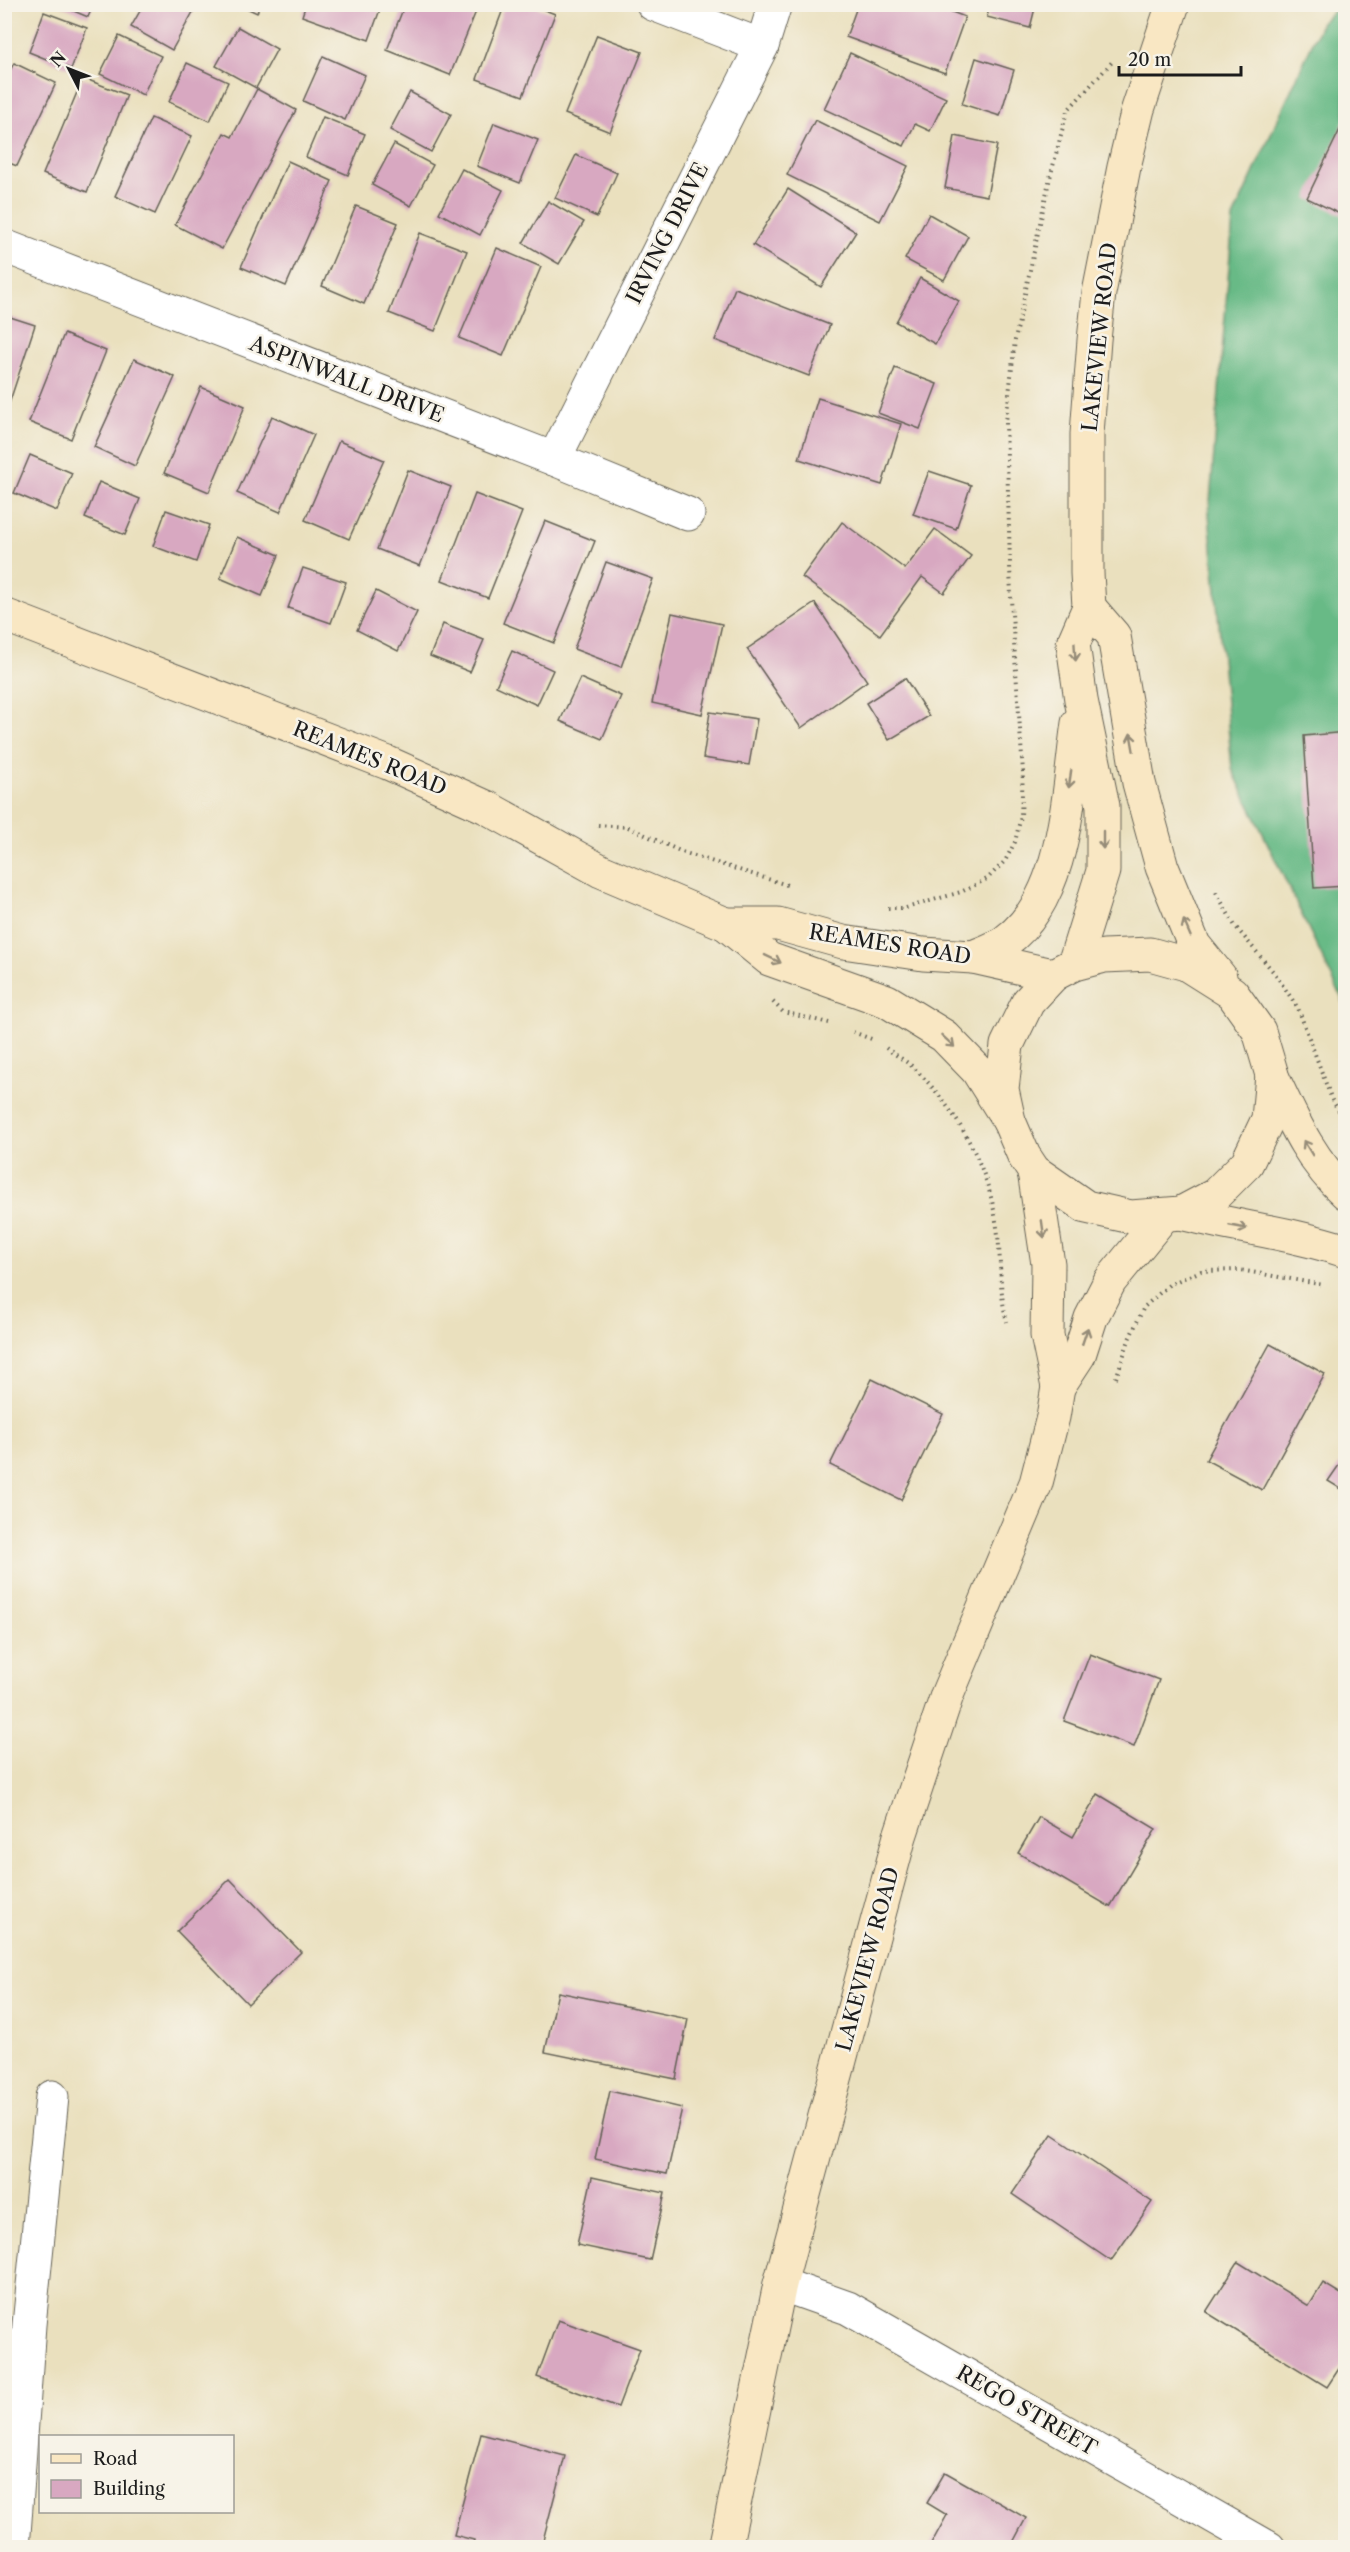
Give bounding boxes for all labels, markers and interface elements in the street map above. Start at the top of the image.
north arrow [39,39,99,99]
scale bar [1119,39,1240,77]
text: N [46,47,70,71]
text: 20 m [1128,49,1172,71]
street label: IRVING DRIVE [621,158,713,308]
street label: LAKEVIEW ROAD [1077,241,1121,433]
street label: ASPINWALL DRIVE [245,330,448,428]
one-way arrow [1070,642,1081,661]
street label: REAMES ROAD [289,716,451,800]
one-way arrow [1126,733,1137,752]
one-way arrow [1064,768,1075,788]
one-way arrow [1097,830,1109,850]
street label: REAMES ROAD [807,919,973,969]
one-way arrow [1181,920,1193,938]
one-way arrow [764,953,782,965]
one-way arrow [940,1034,955,1048]
one-way arrow [1302,1140,1314,1157]
one-way arrow [1037,1219,1048,1238]
one-way arrow [1227,1222,1247,1233]
one-way arrow [1081,1327,1092,1346]
street label: LAKEVIEW ROAD [830,1864,904,2054]
street label: REGO STREET [952,2360,1102,2460]
legend [39,2435,234,2513]
text: Road [93,2448,138,2470]
text: Building [93,2478,165,2500]

